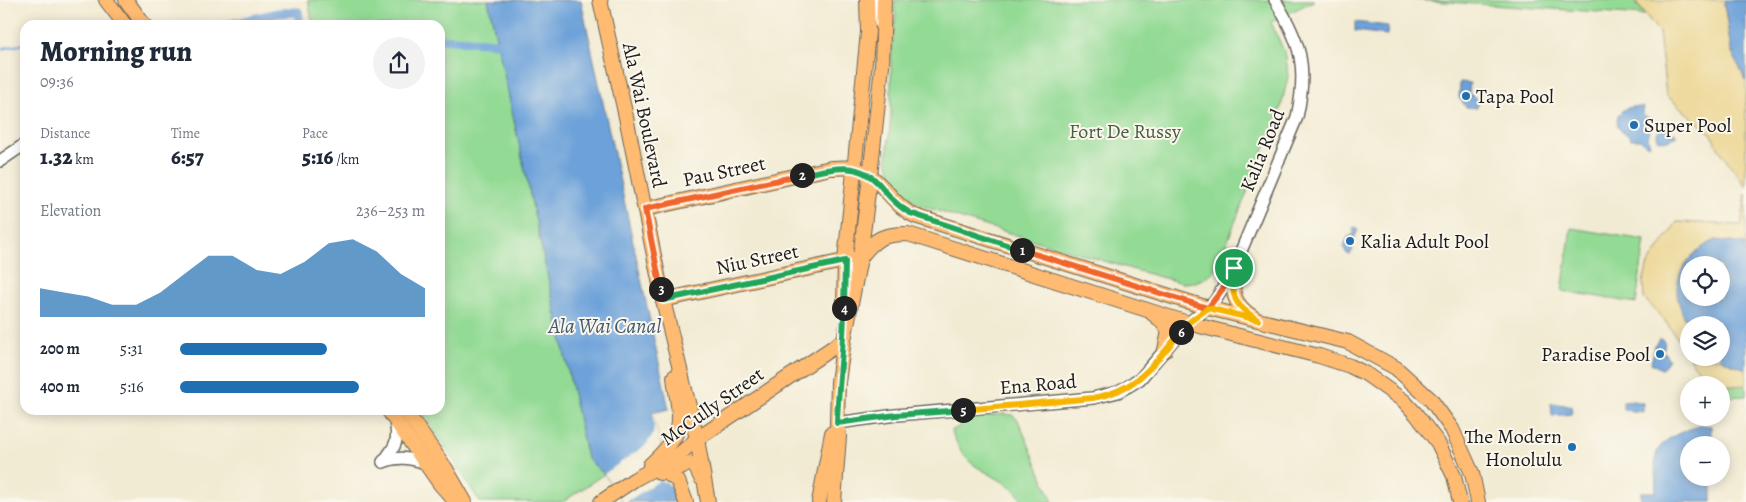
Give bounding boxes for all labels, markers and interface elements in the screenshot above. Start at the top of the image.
text: Morning run [40,33,192,71]
button: share [373,37,425,89]
street label: Ala Wai Boulevard [616,39,673,190]
text: 09:36 [40,71,74,93]
place label: Tapa Pool [1476,83,1554,110]
marker: Tapa Pool [1460,90,1472,102]
street label: Kalia Road [1234,105,1291,196]
place label: Super Pool [1644,112,1732,139]
park label: Fort De Russy [1069,118,1182,145]
marker: Super Pool [1628,119,1640,131]
text: Distance [40,124,90,143]
text: Time [171,124,200,143]
text: Pace [302,124,328,143]
text: 1.32 [40,143,73,171]
text: 6:57 [171,143,204,171]
text: 5:16 [302,143,333,171]
street label: Pau Street [680,149,768,193]
text: km [73,150,94,169]
text: /km [333,150,359,169]
pin: 2 [790,162,814,188]
text: 2 [799,166,806,185]
text: Elevation [40,200,101,222]
text: 236–253 m [356,200,425,222]
place label: Kalia Adult Pool [1360,228,1489,255]
marker: Kalia Adult Pool [1344,235,1356,247]
street label: Niu Street [713,237,801,281]
pin: 1 [1010,238,1034,262]
text: 1 [1020,241,1025,260]
pin [1213,247,1255,289]
icon: arrive [1220,254,1248,282]
map controls [1680,256,1730,486]
button: locate [1680,256,1730,306]
pin: 3 [648,276,674,302]
text: 3 [658,280,665,299]
pin: 4 [832,296,856,320]
text: 4 [841,299,848,318]
water label: Ala Wai Canal [548,312,662,340]
button: layers [1680,316,1730,366]
pin: 6 [1168,320,1194,344]
text: 6 [1178,323,1185,342]
text: 200 m [40,338,80,360]
text: 5:31 [120,338,143,360]
place label: Paradise Pool [1541,341,1650,368]
marker: Paradise Pool [1654,348,1666,360]
street label: McCully Street [655,361,770,452]
street label: Ena Road [998,368,1078,401]
text: 400 m [40,376,80,398]
text: 5:16 [120,376,144,398]
button: + [1680,376,1730,426]
pin: 5 [950,398,976,422]
text: 5 [961,401,966,420]
place label: The Modern Honolulu [1464,423,1562,473]
button: − [1680,436,1730,486]
marker: The Modern Honolulu [1566,441,1578,453]

